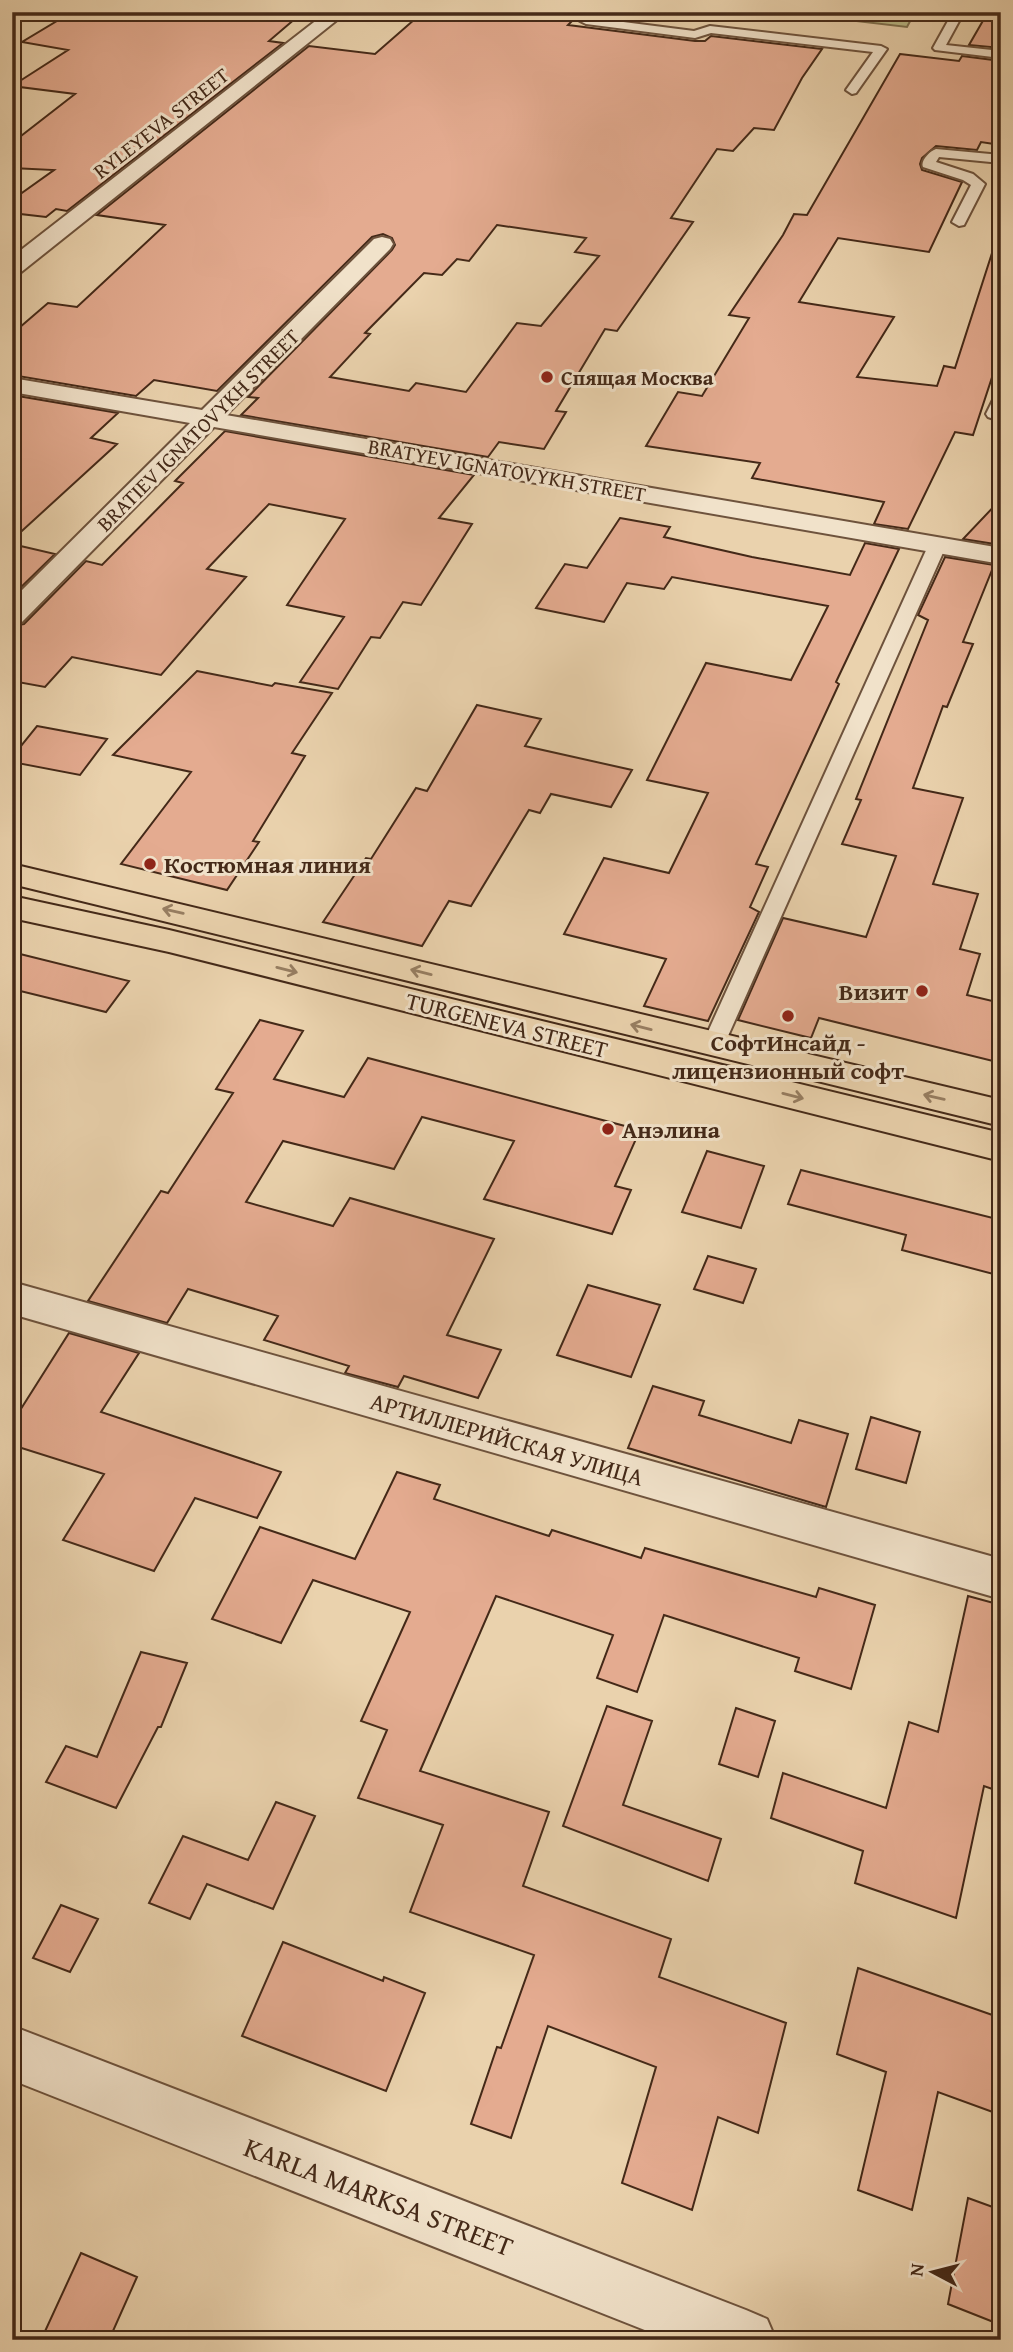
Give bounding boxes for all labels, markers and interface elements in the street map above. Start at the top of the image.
street label: RYLEYEVA STREET [86,60,236,186]
street label: BRATIEV IGNATOVYKH STREET [90,321,307,538]
place label: Спящая Москва [561,362,714,393]
marker: Спящая Москва [539,369,555,385]
street label: BRATYEV IGNATOVYKH STREET [366,430,649,510]
place label: Костюмная линия [164,847,371,882]
marker: Костюмная линия [142,856,158,872]
one-way arrow [162,904,185,917]
one-way arrow [275,964,298,978]
one-way arrow [410,965,433,978]
place label: Визит [839,974,908,1009]
street label: TURGENEVA STREET [402,983,612,1067]
marker: Визит [914,983,930,999]
marker: СофтИнсайд - лицензионный софт [780,1008,796,1024]
one-way arrow [631,1020,653,1033]
place label: СофтИнсайд - лицензионный софт [672,1025,904,1088]
one-way arrow [782,1090,804,1103]
one-way arrow [923,1090,946,1103]
place label: Анэлина [622,1112,721,1147]
marker: Анэлина [600,1121,616,1137]
street label: АРТИЛЛЕРИЙСКАЯ УЛИЦА [366,1383,648,1495]
street label: KARLA MARKSA STREET [238,2126,520,2266]
north arrow [898,2236,968,2306]
text: N [901,2262,931,2278]

